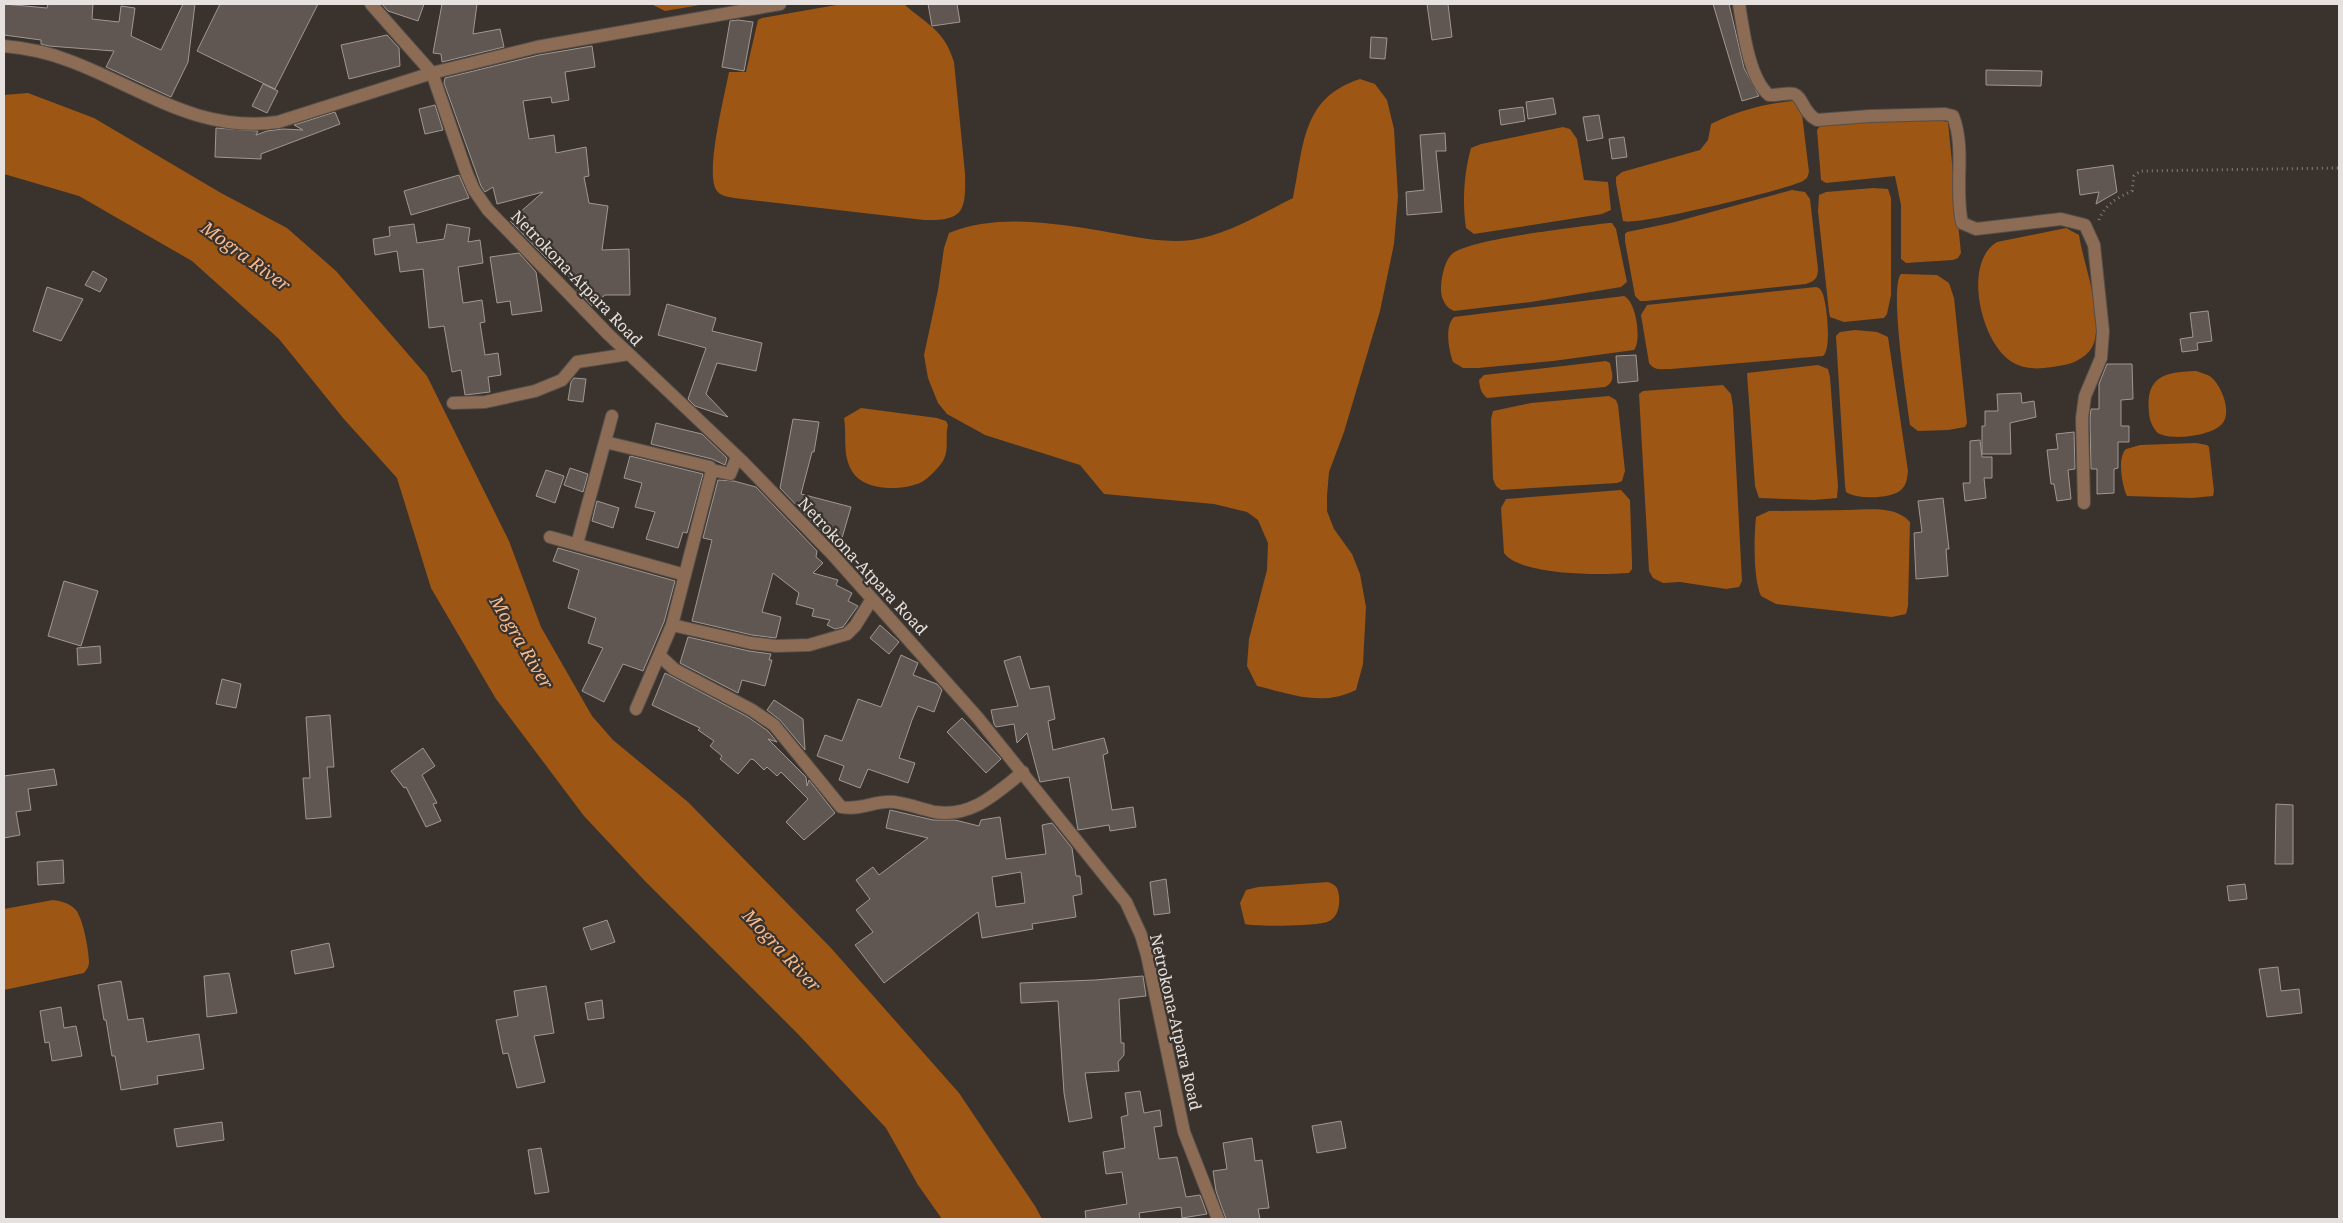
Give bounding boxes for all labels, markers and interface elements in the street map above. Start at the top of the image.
street label: Netrokona-Atpara Road [506,205,648,351]
water label: Mogra River [196,215,296,297]
street label: Netrokona-Atpara Road [793,493,933,640]
water label: Mogra River [484,590,560,694]
water label: Mogra River [737,903,827,997]
street label: Netrokona-Atpara Road [1145,932,1207,1113]

